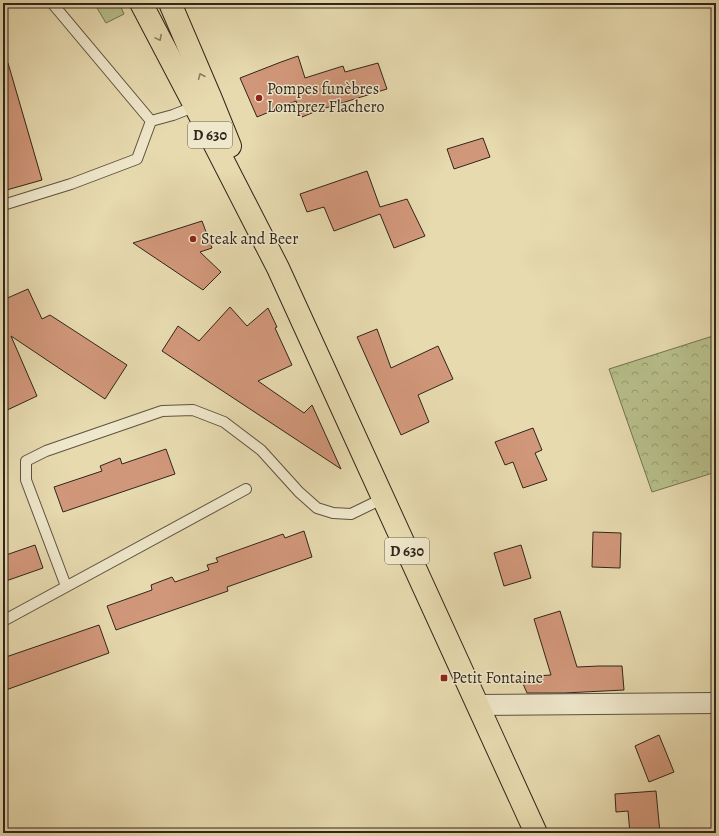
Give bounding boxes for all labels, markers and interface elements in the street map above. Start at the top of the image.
one-way arrow [154,33,161,41]
one-way arrow [198,73,206,80]
place label: Pompes funèbres Lomprez Flachero [267,78,385,118]
marker: Pompes funèbres Lomprez Flachero [254,93,264,103]
road number: D 630 [188,122,232,148]
place label: Steak and Beer [201,228,298,250]
marker: Steak and Beer [188,234,198,244]
road number: D 630 [385,538,429,564]
place label: Petit Fontaine [452,667,543,689]
marker: Petit Fontaine [439,673,449,683]

